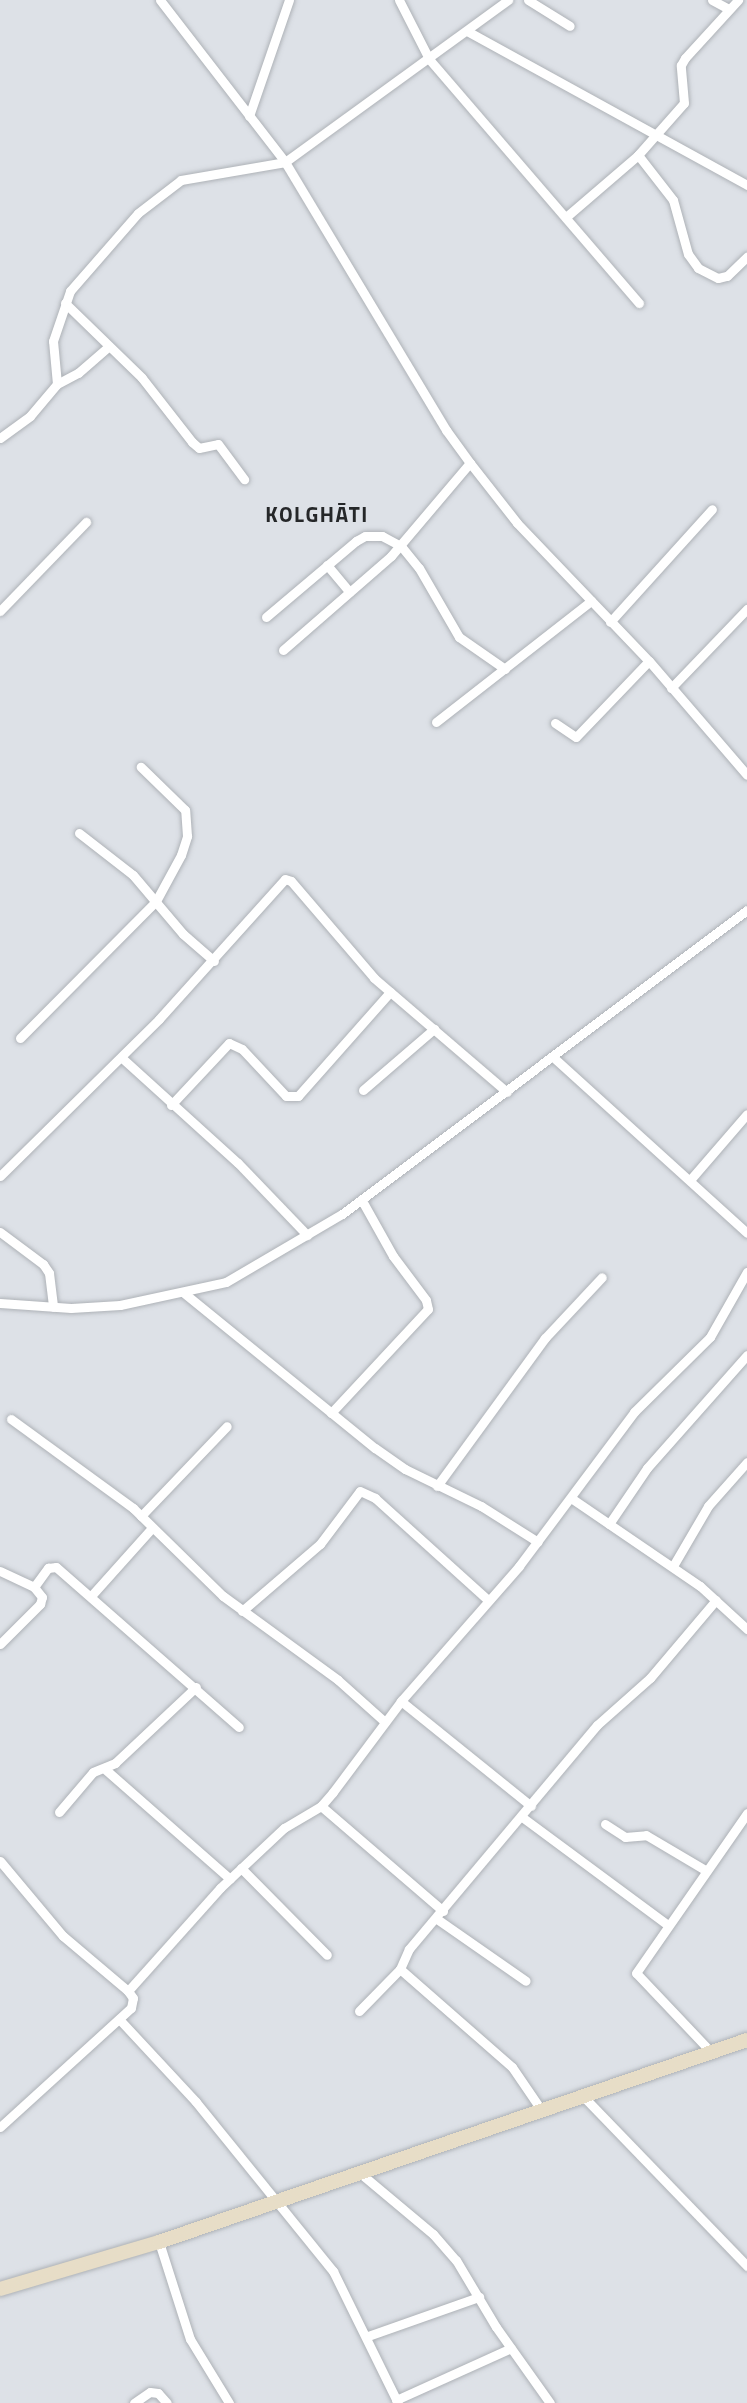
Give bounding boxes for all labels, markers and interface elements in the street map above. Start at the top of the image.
district label: KOLGHĀTI [265,501,369,527]

